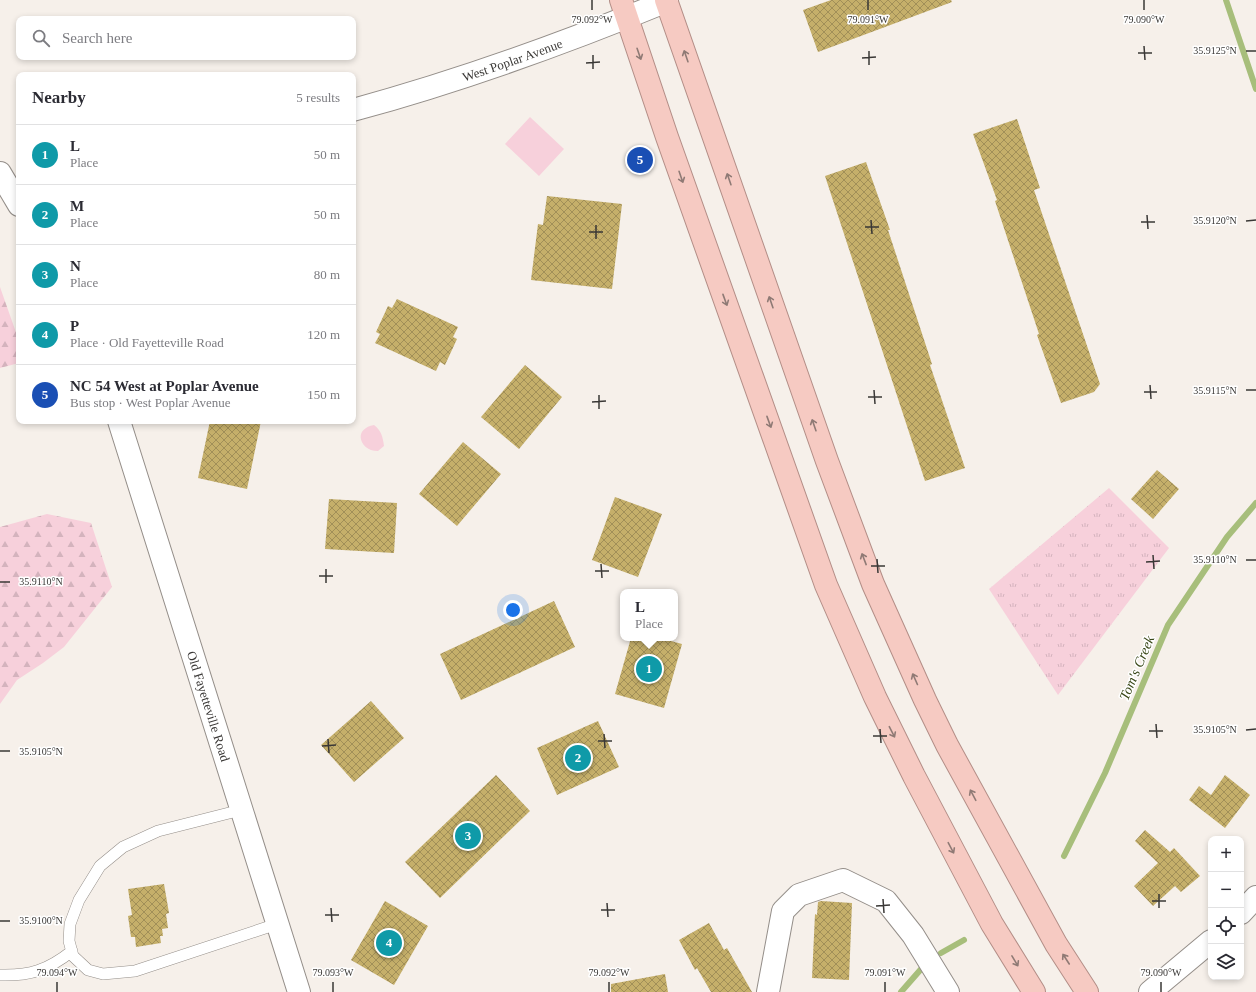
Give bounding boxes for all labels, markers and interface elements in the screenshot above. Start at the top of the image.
text: 79.092°W [572,14,613,25]
text: 79.091°W [848,14,889,25]
text: 79.090°W [1124,14,1165,25]
search box [16,16,356,60]
icon: search [30,27,52,49]
text: Search here [62,30,132,46]
street label: West Poplar Avenue [460,35,565,84]
text: 35.9125°N [1193,45,1237,56]
one-way arrow [636,48,643,61]
one-way arrow [682,50,689,63]
text: Nearby [32,88,86,107]
text: 5 results [296,90,340,105]
text: L [70,138,80,154]
pin: 5 [627,145,653,175]
text: 1 [42,147,48,162]
text: 50 m [314,147,340,162]
text: Place [70,155,98,170]
one-way arrow [678,171,686,183]
one-way arrow [724,173,732,185]
text: M [70,198,84,214]
text: 2 [42,207,48,222]
text: 50 m [314,207,340,222]
text: Place [70,215,98,230]
text: 35.9120°N [1193,215,1237,226]
text: N [70,258,81,274]
text: 3 [42,267,48,282]
text: 80 m [314,267,340,282]
text: Place [70,275,98,290]
one-way arrow [721,293,729,305]
one-way arrow [767,296,775,308]
text: P [70,318,79,334]
text: 4 [42,327,48,342]
text: 120 m [307,327,340,342]
text: Place · Old Fayetteville Road [70,335,224,350]
text: NC 54 West at Poplar Avenue [70,378,259,394]
text: 35.9115°N [1193,385,1237,396]
text: 5 [42,387,48,402]
text: 150 m [307,387,340,402]
text: Bus stop · West Poplar Avenue [70,395,231,410]
one-way arrow [766,415,774,427]
one-way arrow [810,419,818,431]
one-way arrow [859,554,867,566]
text: 35.9110°N [1193,554,1237,565]
text: 35.9110°N [19,576,63,587]
popup [620,589,678,641]
text: L [635,599,645,615]
your location [503,600,523,620]
text: Place [635,616,663,631]
water label: Tom's Creek [1117,633,1158,702]
street label: Old Fayetteville Road [184,649,233,764]
pin: 1 [636,654,662,684]
one-way arrow [911,673,918,685]
text: 35.9105°N [1193,724,1237,735]
one-way arrow [889,726,896,738]
pin: 2 [565,743,591,773]
text: 35.9105°N [19,746,63,757]
one-way arrow [969,789,977,801]
pin: 3 [455,821,481,851]
map controls [1208,836,1244,980]
button: + [1208,836,1244,872]
one-way arrow [948,841,956,853]
button: − [1208,872,1244,908]
button: locate [1208,908,1244,944]
text: 35.9100°N [19,915,63,926]
pin: 4 [376,928,402,958]
button: layers [1208,944,1244,980]
one-way arrow [1062,954,1070,965]
one-way arrow [1011,955,1019,966]
text: 79.094°W [37,967,78,978]
text: 79.093°W [313,967,354,978]
text: 79.092°W [589,967,630,978]
text: 79.091°W [865,967,906,978]
text: 79.090°W [1141,967,1182,978]

